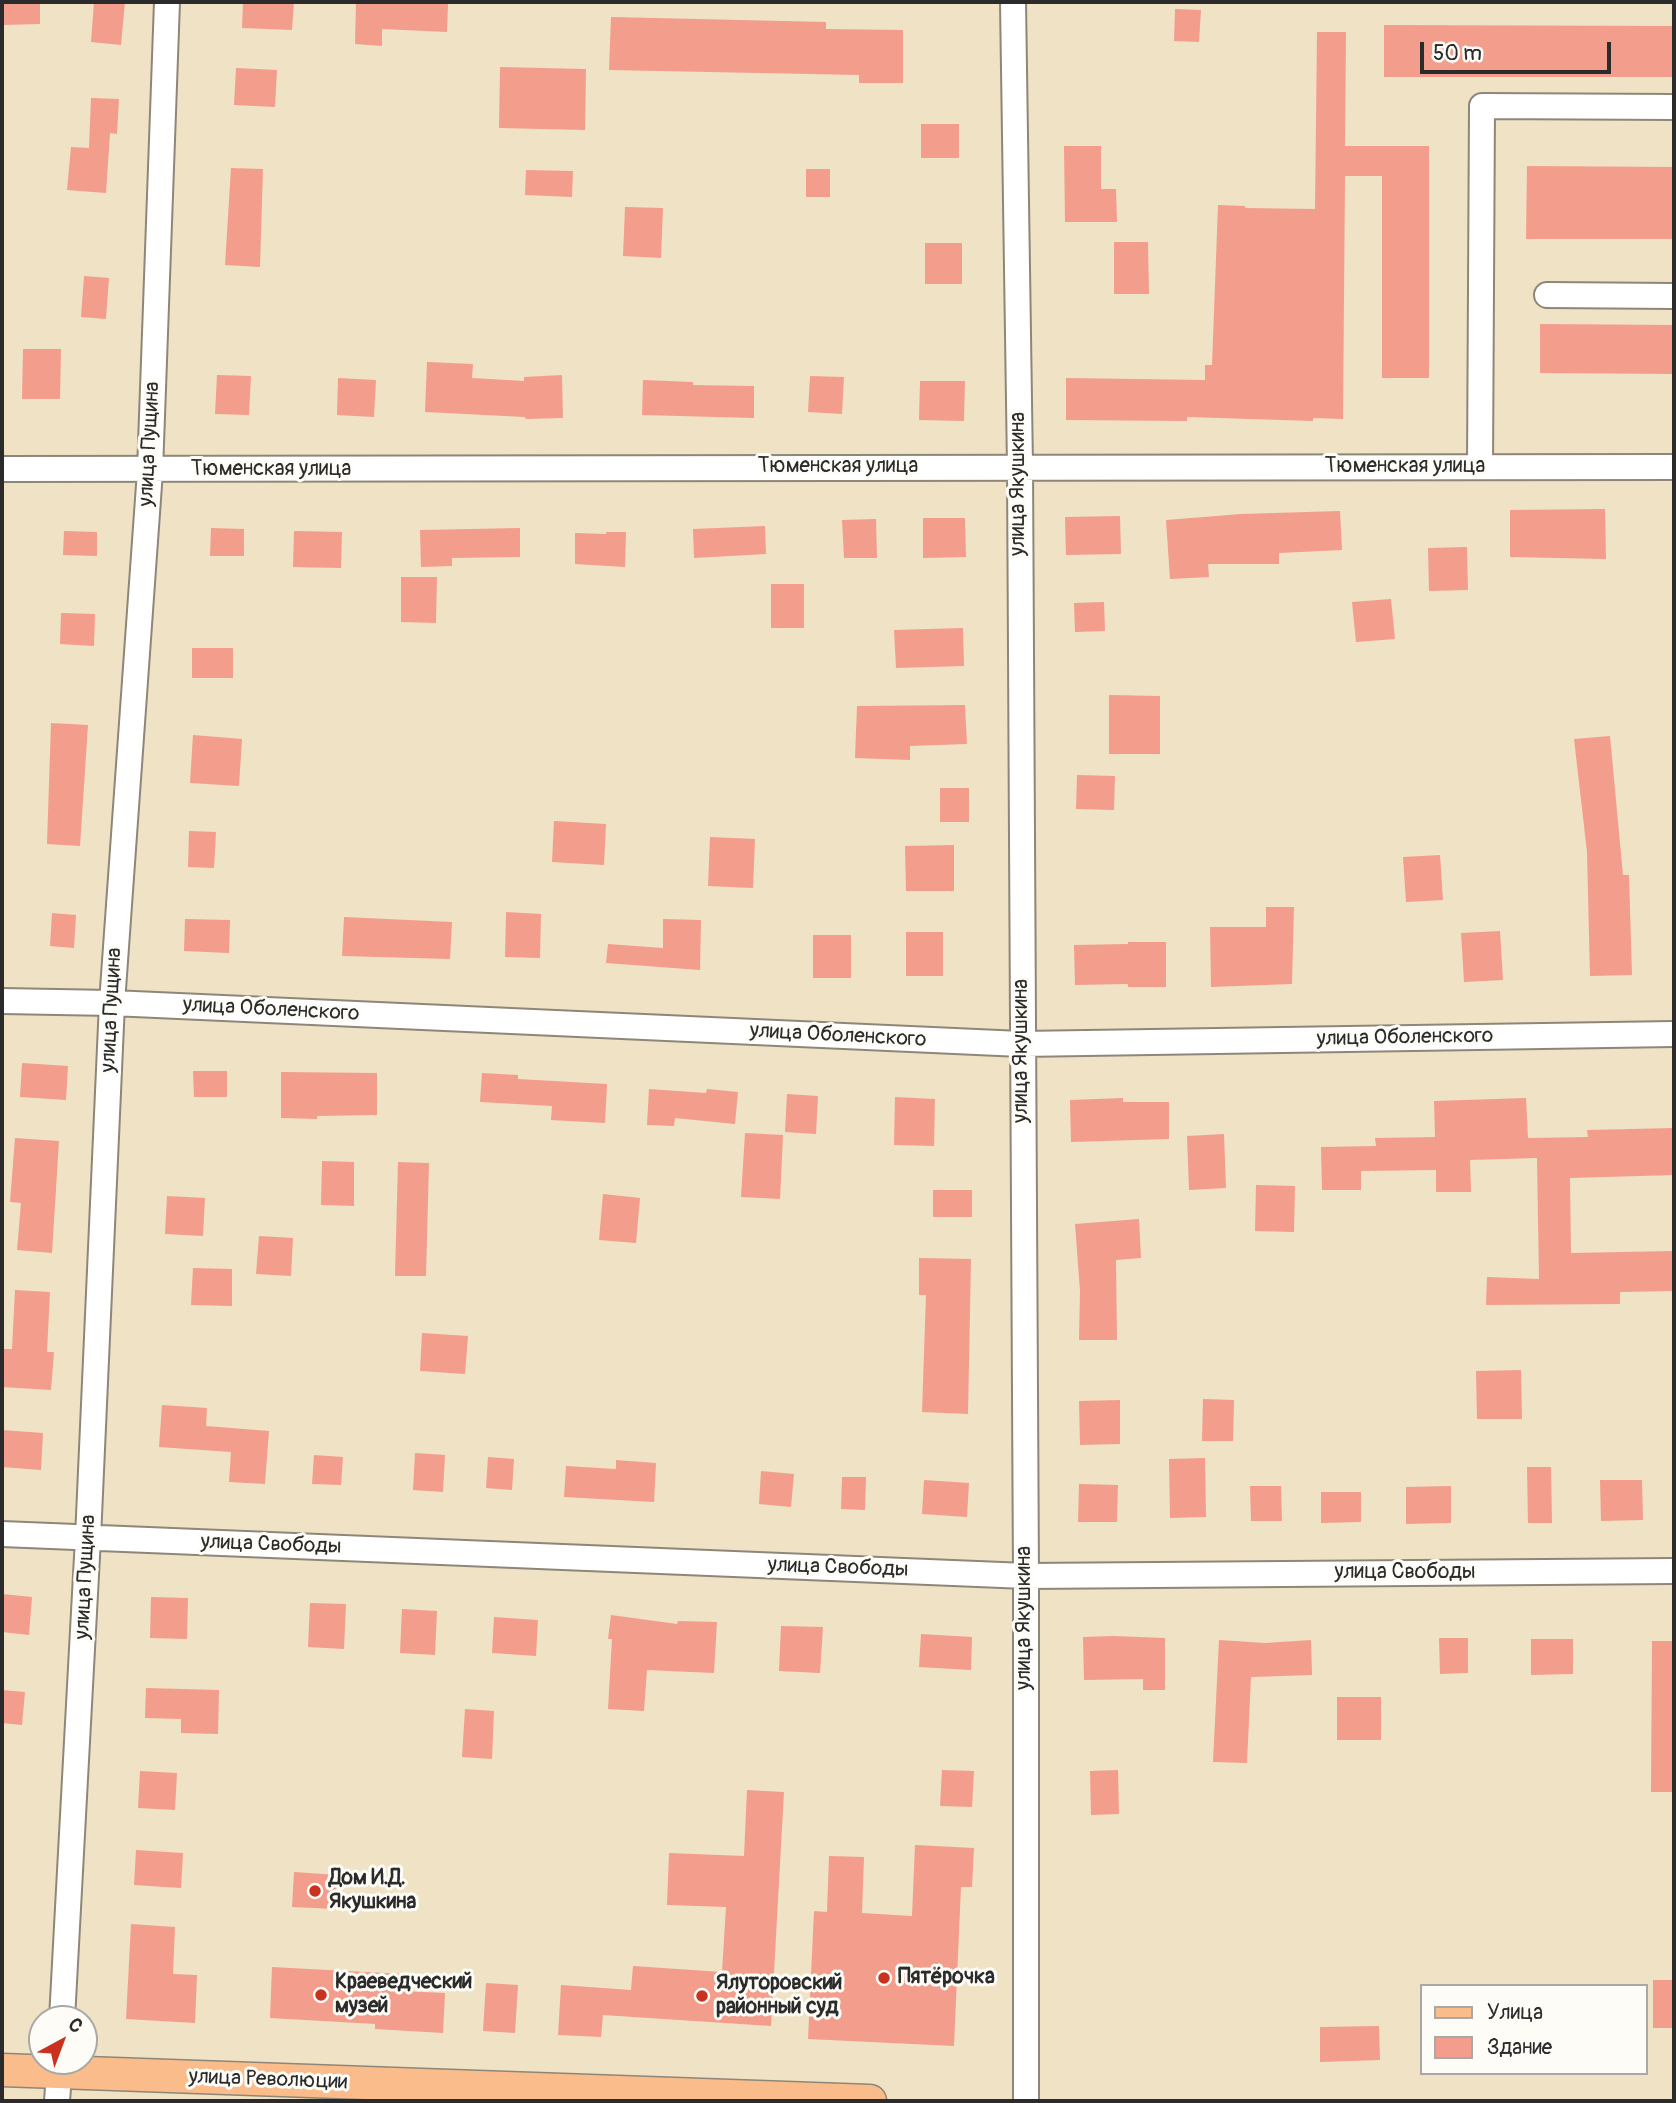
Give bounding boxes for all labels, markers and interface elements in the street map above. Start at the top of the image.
scale bar [1424,28,1615,72]
text: 50 m [1433,40,1482,67]
street label: улица Пущина [134,381,166,507]
street label: улица Якушкина [1006,412,1032,556]
street label: Тюменская улица [758,454,918,480]
street label: Тюменская улица [1325,454,1485,480]
street label: Тюменская улица [191,457,351,483]
street label: улица Пущина [96,947,128,1073]
street label: улица Якушкина [1009,979,1035,1123]
street label: улица Оболенского [182,993,360,1027]
street label: улица Оболенского [749,1019,927,1053]
street label: улица Оболенского [1316,1024,1494,1052]
street label: улица Пущина [70,1514,102,1640]
street label: улица Свободы [200,1530,342,1560]
street label: улица Якушкина [1012,1546,1038,1690]
street label: улица Свободы [767,1553,909,1583]
street label: улица Свободы [1335,1560,1475,1586]
place label: Дом И.Д. Якушкина [329,1866,416,1916]
marker: Дом И.Д. Якушкина [307,1883,323,1899]
place label: Пятёрочка [898,1965,995,1991]
place label: Краеведческий музей [335,1970,472,2020]
marker: Пятёрочка [876,1970,892,1986]
place label: Ялуторовский районный суд [716,1971,842,2021]
legend [1420,1984,1648,2075]
marker: Краеведческий музей [313,1987,329,2003]
marker: Ялуторовский районный суд [694,1988,710,2004]
text: Улица [1487,1999,1543,2026]
north arrow [28,2005,98,2075]
text: С [63,2013,88,2039]
text: Здание [1487,2034,1552,2061]
street label: улица Революции [188,2065,348,2095]

